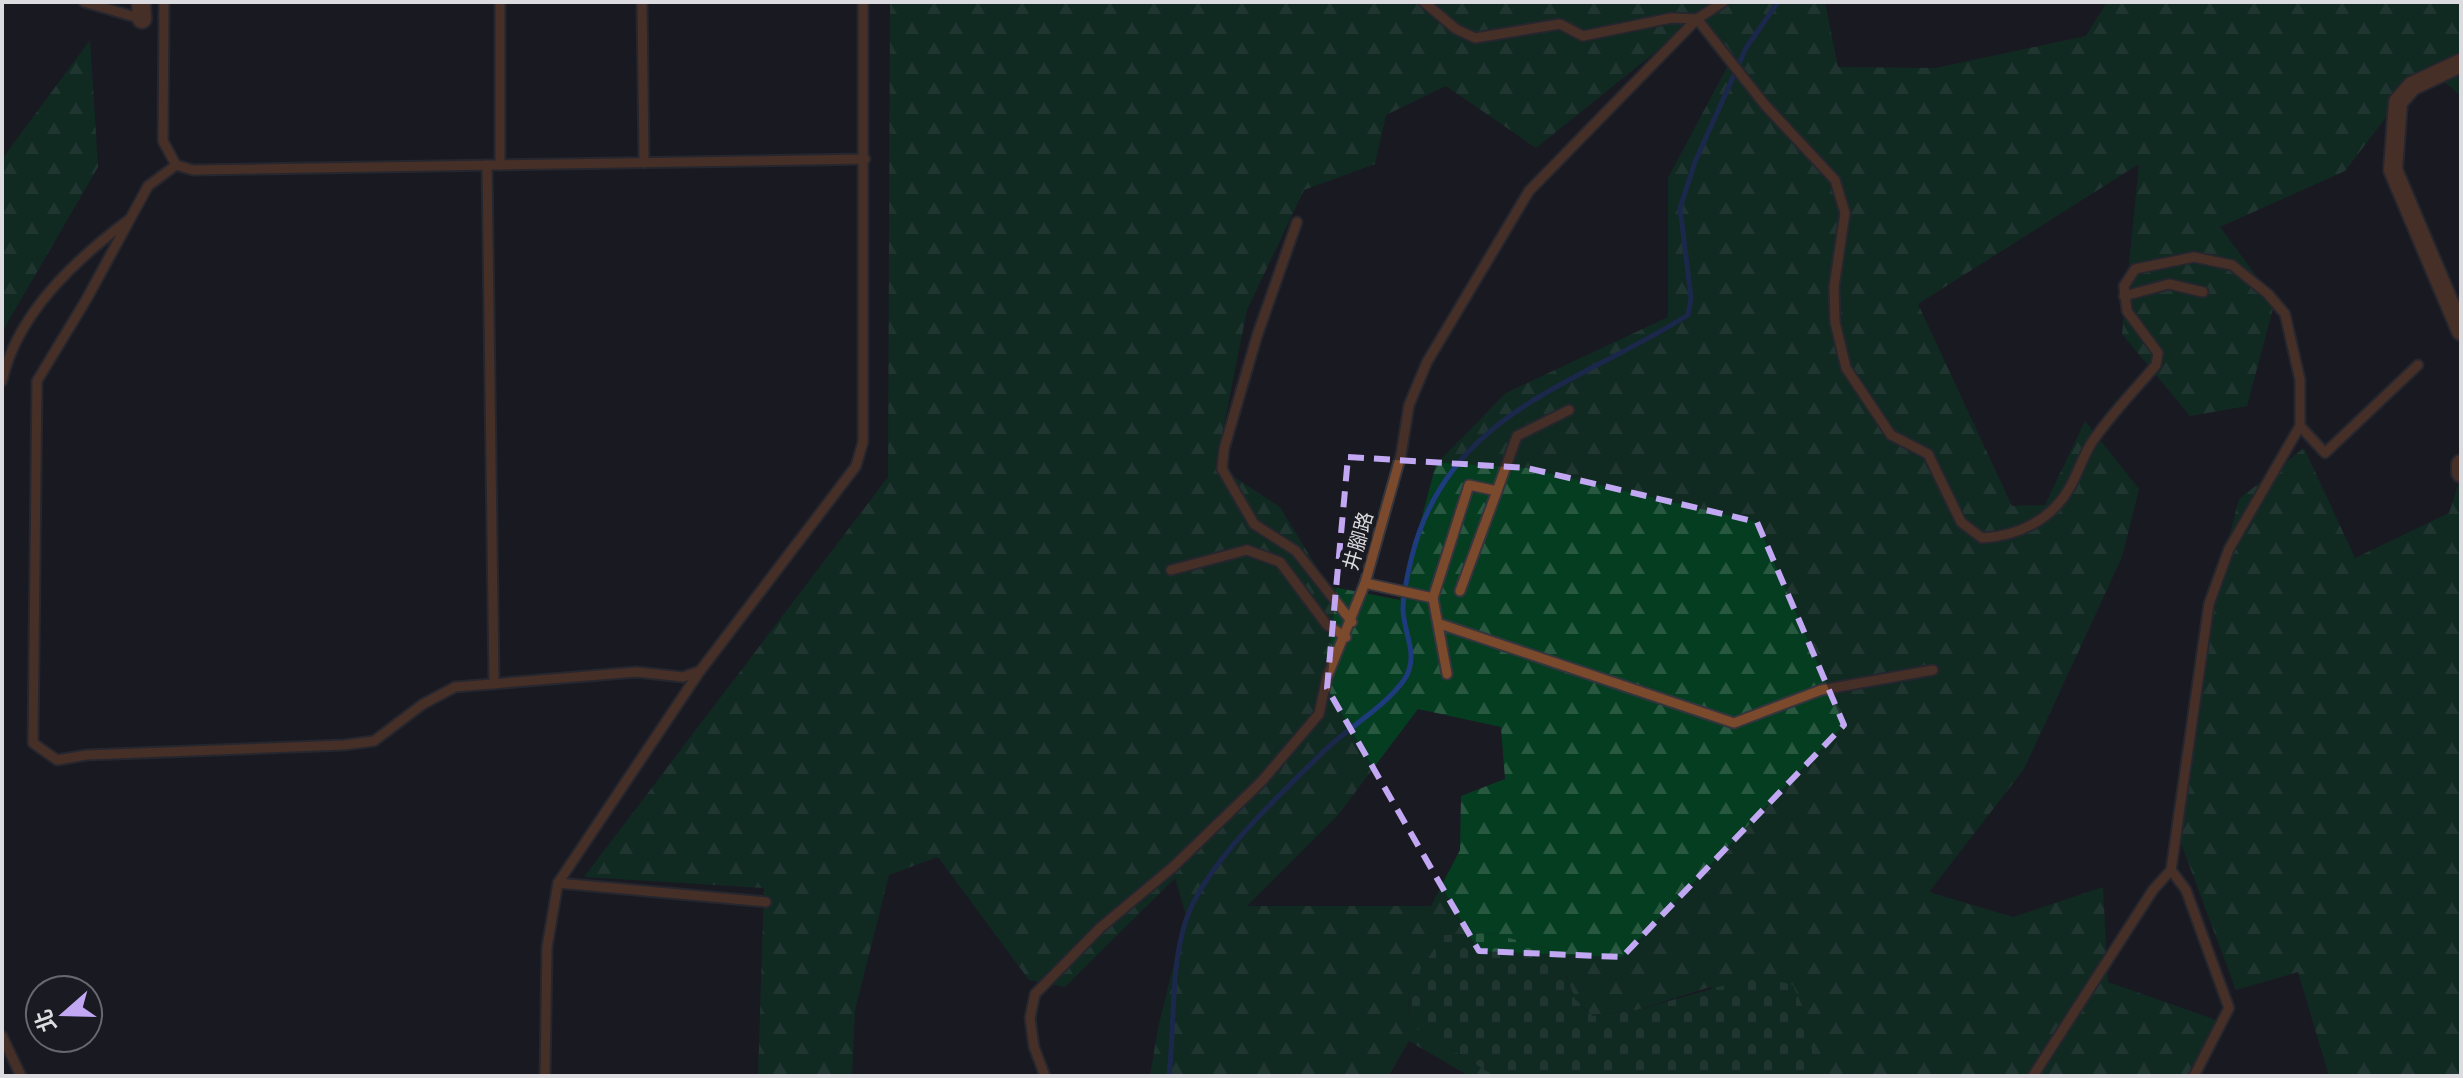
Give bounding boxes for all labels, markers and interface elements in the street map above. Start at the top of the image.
street label: 井腳路 [1339,509,1377,573]
north arrow [24,974,104,1054]
text: 北 [30,1006,61,1035]

